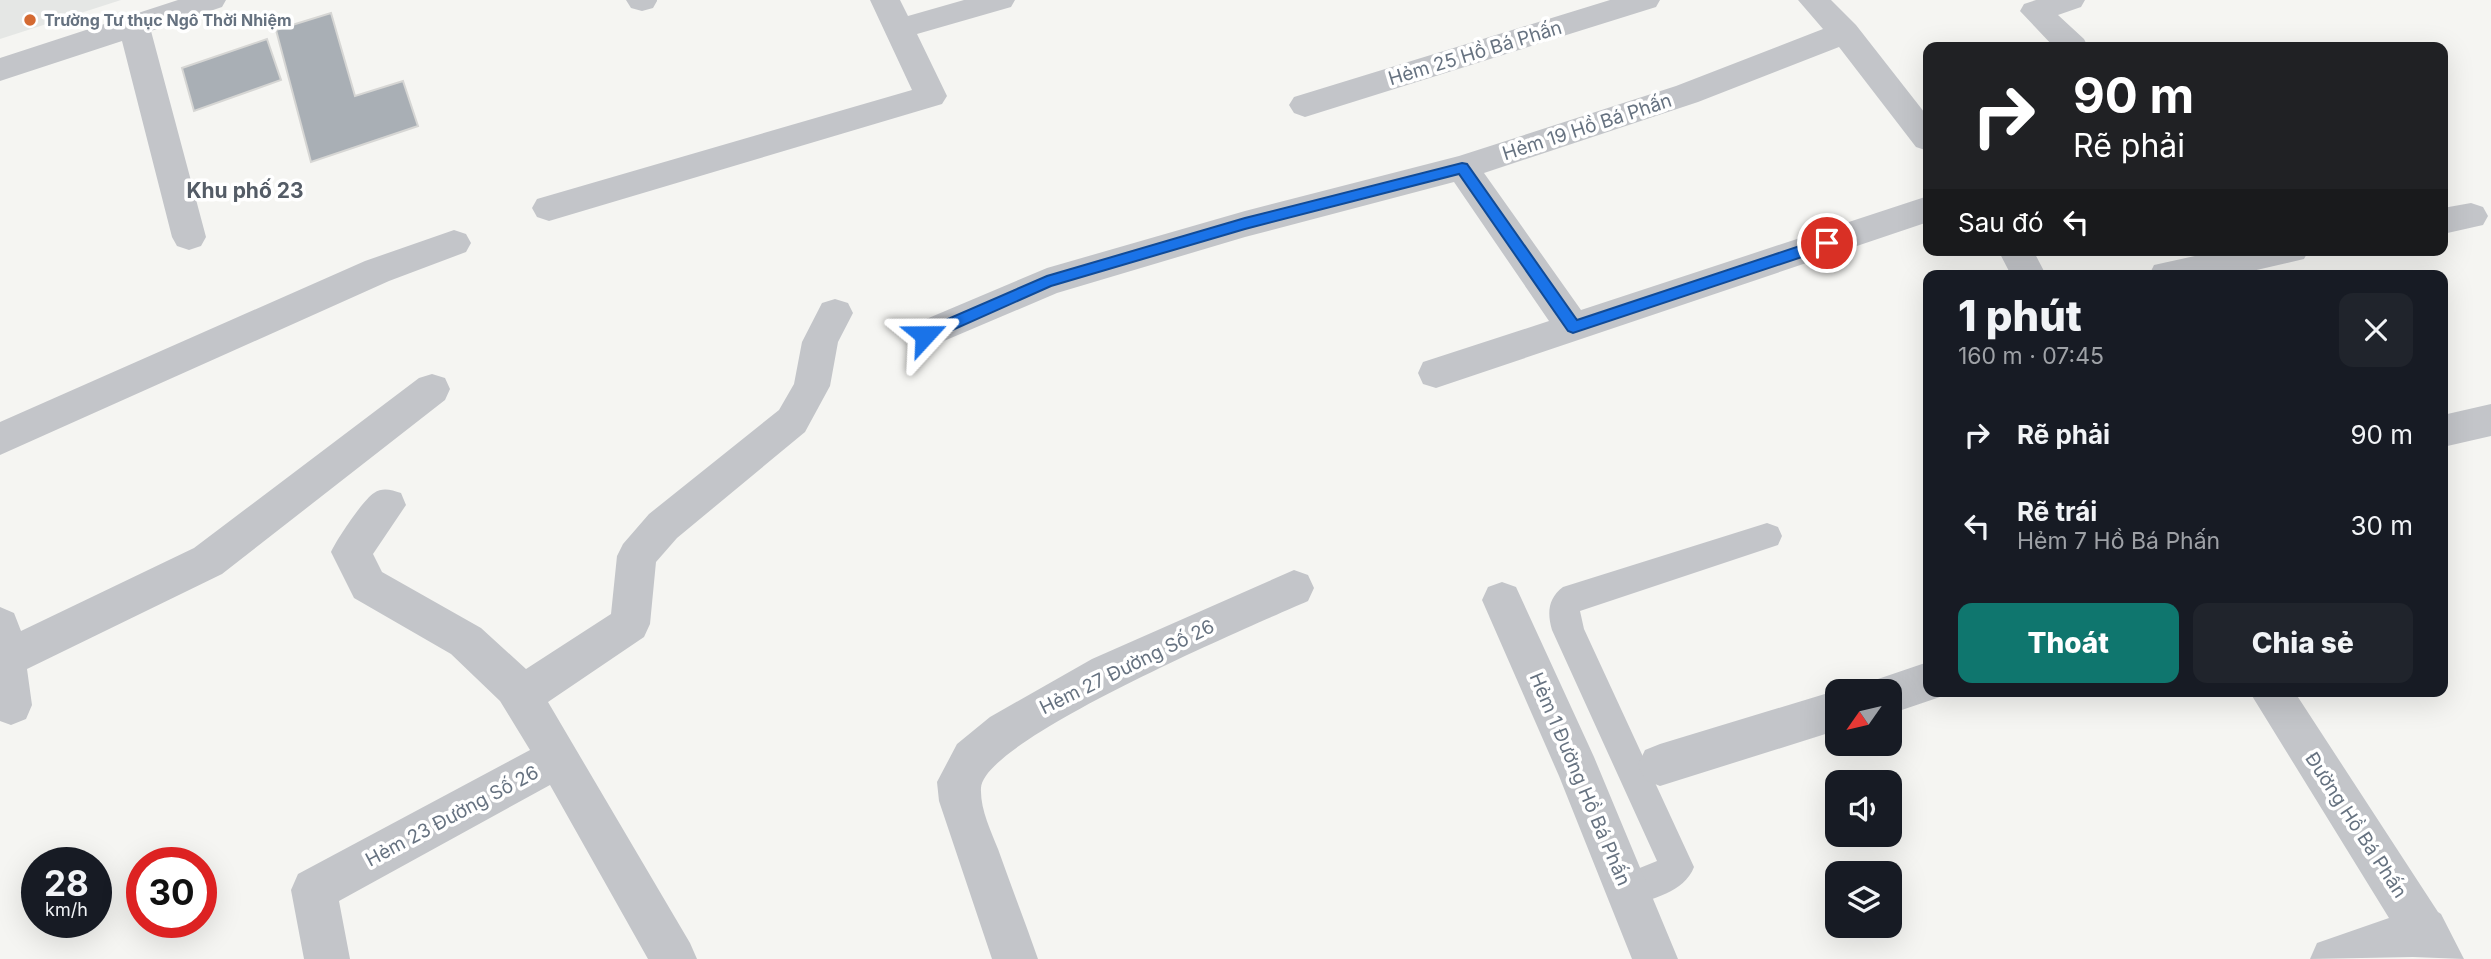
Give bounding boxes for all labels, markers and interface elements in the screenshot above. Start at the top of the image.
place label: Trường Tư thục Ngô Thời Nhiệm [44,10,292,30]
marker: Trường Tư thục Ngô Thời Nhiệm [22,12,38,28]
street label: Hẻm 25 Hồ Bá Phấn [1385,16,1565,90]
text: 90 m [2073,66,2194,125]
icon: right [1958,70,2049,161]
street label: Hẻm 19 Hồ Bá Phấn [1499,89,1675,165]
text: Rẽ phải [2073,126,2185,165]
district label: Khu phố 23 [186,178,304,203]
icon: left [2057,203,2095,241]
text: Sau đó [1958,207,2043,238]
pin [1797,213,1857,273]
icon: arrive [1808,224,1846,262]
text: 1 phút [1958,290,2082,341]
button: close [2339,293,2413,367]
position arrow [888,298,962,372]
text: 160 m · 07:45 [1958,342,2104,370]
icon: right [1958,416,1996,454]
text: Rẽ phải [2017,419,2110,450]
text: 90 m [2350,419,2413,450]
text: Rẽ trái [2017,496,2097,527]
icon: left [1958,507,1996,545]
text: 30 m [2350,510,2413,541]
text: Hẻm 7 Hồ Bá Phấn [2017,527,2220,555]
button: Thoát [1958,603,2179,683]
button: Chia sẻ [2193,603,2413,683]
street label: Hẻm 27 Đường Số 26 [1036,615,1218,719]
street label: Hẻm 1 Đường Hồ Bá Phấn [1525,669,1635,889]
north arrow [1825,679,1902,756]
map controls [1825,679,1902,938]
street label: Đường Hồ Bá Phấn [2300,748,2412,902]
street label: Hẻm 23 Đường Số 26 [362,761,542,871]
button: sound [1825,770,1902,847]
speed limit sign: 30 [126,847,217,938]
button: layers [1825,861,1902,938]
text: 28 [44,862,89,904]
text: km/h [45,899,88,920]

